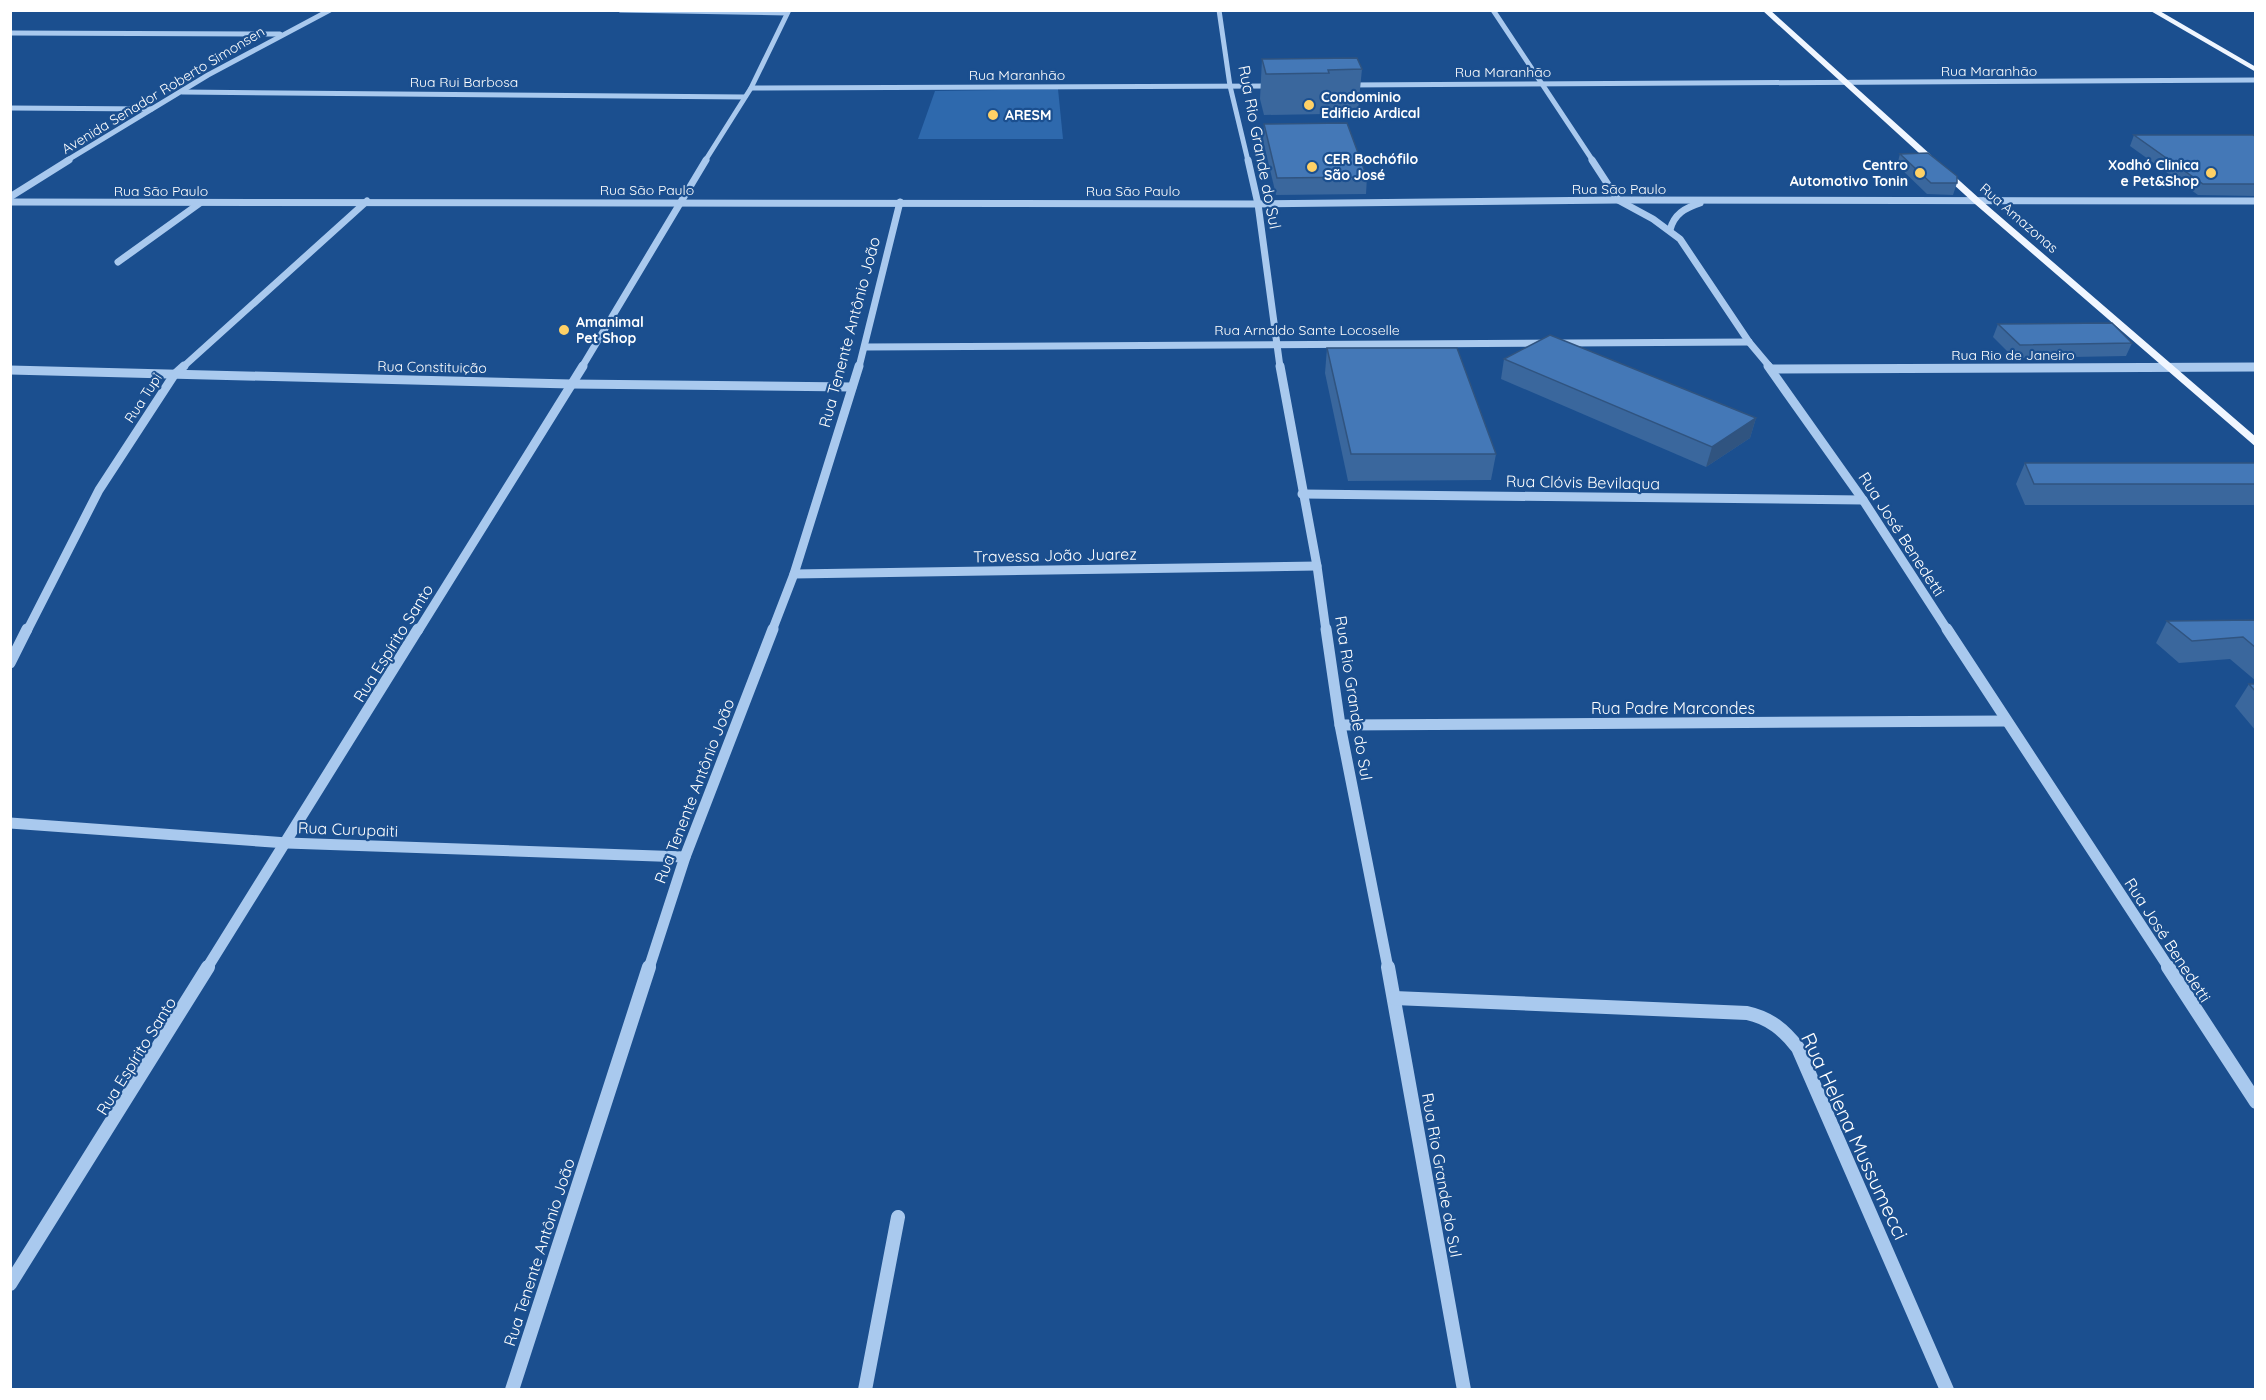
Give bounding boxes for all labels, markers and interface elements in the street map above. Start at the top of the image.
street label: Avenida Senador Roberto Simonsen [58,22,268,158]
street label: Rua Maranhão [1941,62,2037,80]
street label: Rua Rio Grande do Sul [1234,63,1286,231]
street label: Rua Maranhão [1455,63,1551,81]
street label: Rua Maranhão [969,66,1065,84]
street label: Rua Rui Barbosa [410,73,518,91]
place label: Condominio Edificio Ardical [1321,88,1420,122]
marker: Condominio Edificio Ardical [1302,98,1316,112]
place label: ARESM [1005,106,1051,124]
marker: ARESM [986,108,1000,122]
place label: CER Bochófilo São José [1324,150,1418,184]
place label: Centro Automotivo Tonin [1790,156,1908,190]
place label: Xodhó Clinica e Pet&Shop [2108,156,2199,190]
marker: CER Bochófilo São José [1305,160,1319,174]
marker: Centro Automotivo Tonin [1913,166,1927,180]
marker: Xodhó Clinica e Pet&Shop [2204,166,2218,180]
street label: Rua Amazonas [1976,179,2062,257]
street label: Rua São Paulo [1572,180,1666,198]
street label: Rua São Paulo [600,181,694,199]
street label: Rua São Paulo [114,182,208,200]
street label: Rua São Paulo [1086,182,1180,200]
street label: Rua Tenente Antônio João [814,235,884,429]
place label: Amanimal Pet Shop [576,313,644,347]
street label: Rua Arnaldo Sante Locoselle [1214,321,1400,339]
marker: Amanimal Pet Shop [557,323,571,337]
street label: Rua Rio de Janeiro [1951,346,2075,364]
street label: Rua Constituição [377,357,487,377]
street label: Rua Tupi [120,370,166,426]
street label: Rua José Benedetti [1854,468,1950,600]
street label: Rua Clóvis Bevilaqua [1506,471,1660,493]
street label: Travessa João Juarez [973,544,1137,566]
street label: Rua Espírito Santo [349,580,437,706]
street label: Rua Rio Grande do Sul [1331,614,1377,782]
street label: Rua Tenente Antônio João [649,696,739,886]
street label: Rua Padre Marcondes [1591,698,1755,718]
street label: Rua Curupaiti [298,817,398,841]
street label: Rua José Benedetti [2120,874,2216,1006]
street label: Rua Espírito Santo [92,993,180,1119]
street label: Rua Helena Mussumecci [1796,1029,1914,1243]
street label: Rua Rio Grande do Sul [1418,1091,1466,1259]
street label: Rua Tenente Antônio João [499,1156,579,1348]

